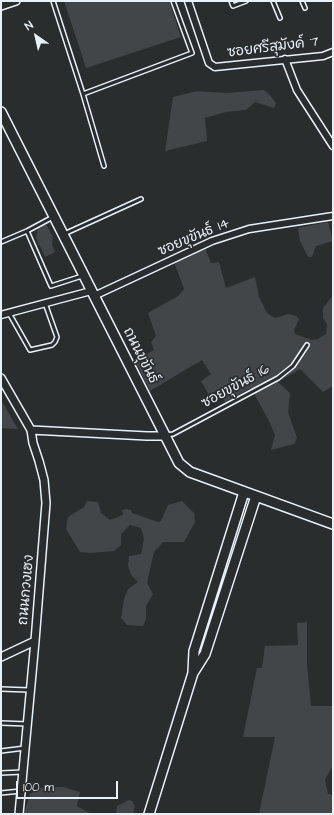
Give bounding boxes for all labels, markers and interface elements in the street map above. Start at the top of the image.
north arrow [16,16,56,56]
text: N [22,17,36,34]
street label: ซอยศรีสุมังค์ 7 [226,34,320,62]
street label: ซอยขุขันธ์ 14 [156,215,232,261]
street label: ถนนขุขันธ์ [119,325,161,387]
street label: ซอยขุขันธ์ 16 [199,361,273,413]
street label: ถนนกวงเฮง [16,554,38,626]
scale bar [18,773,120,799]
text: 100 m [23,779,54,796]

